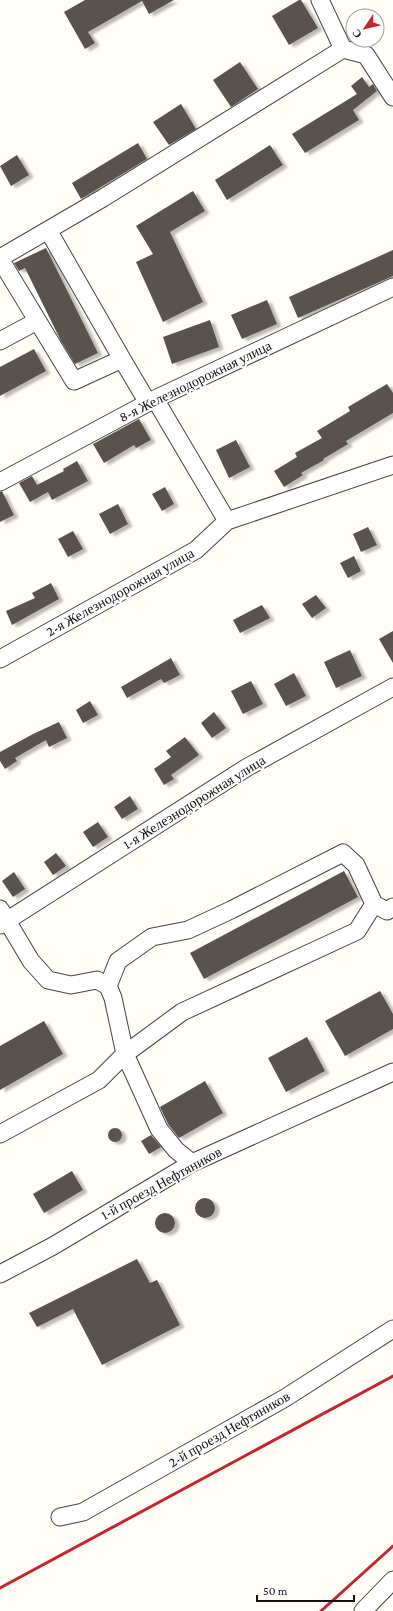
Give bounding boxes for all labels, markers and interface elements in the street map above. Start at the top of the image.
north arrow [345,8,385,48]
text: С [350,27,364,40]
street label: 8-я Железнодорожная улица [116,337,274,425]
street label: 2-я Железнодорожная улица [43,544,197,639]
street label: 1-я Железнодорожная улица [120,751,269,852]
street label: 1-й проезд Нефтяников [98,1143,224,1223]
street label: 2-й проезд Нефтяников [165,1387,293,1470]
scale bar [257,1577,354,1603]
text: 50 m [263,1584,288,1598]

